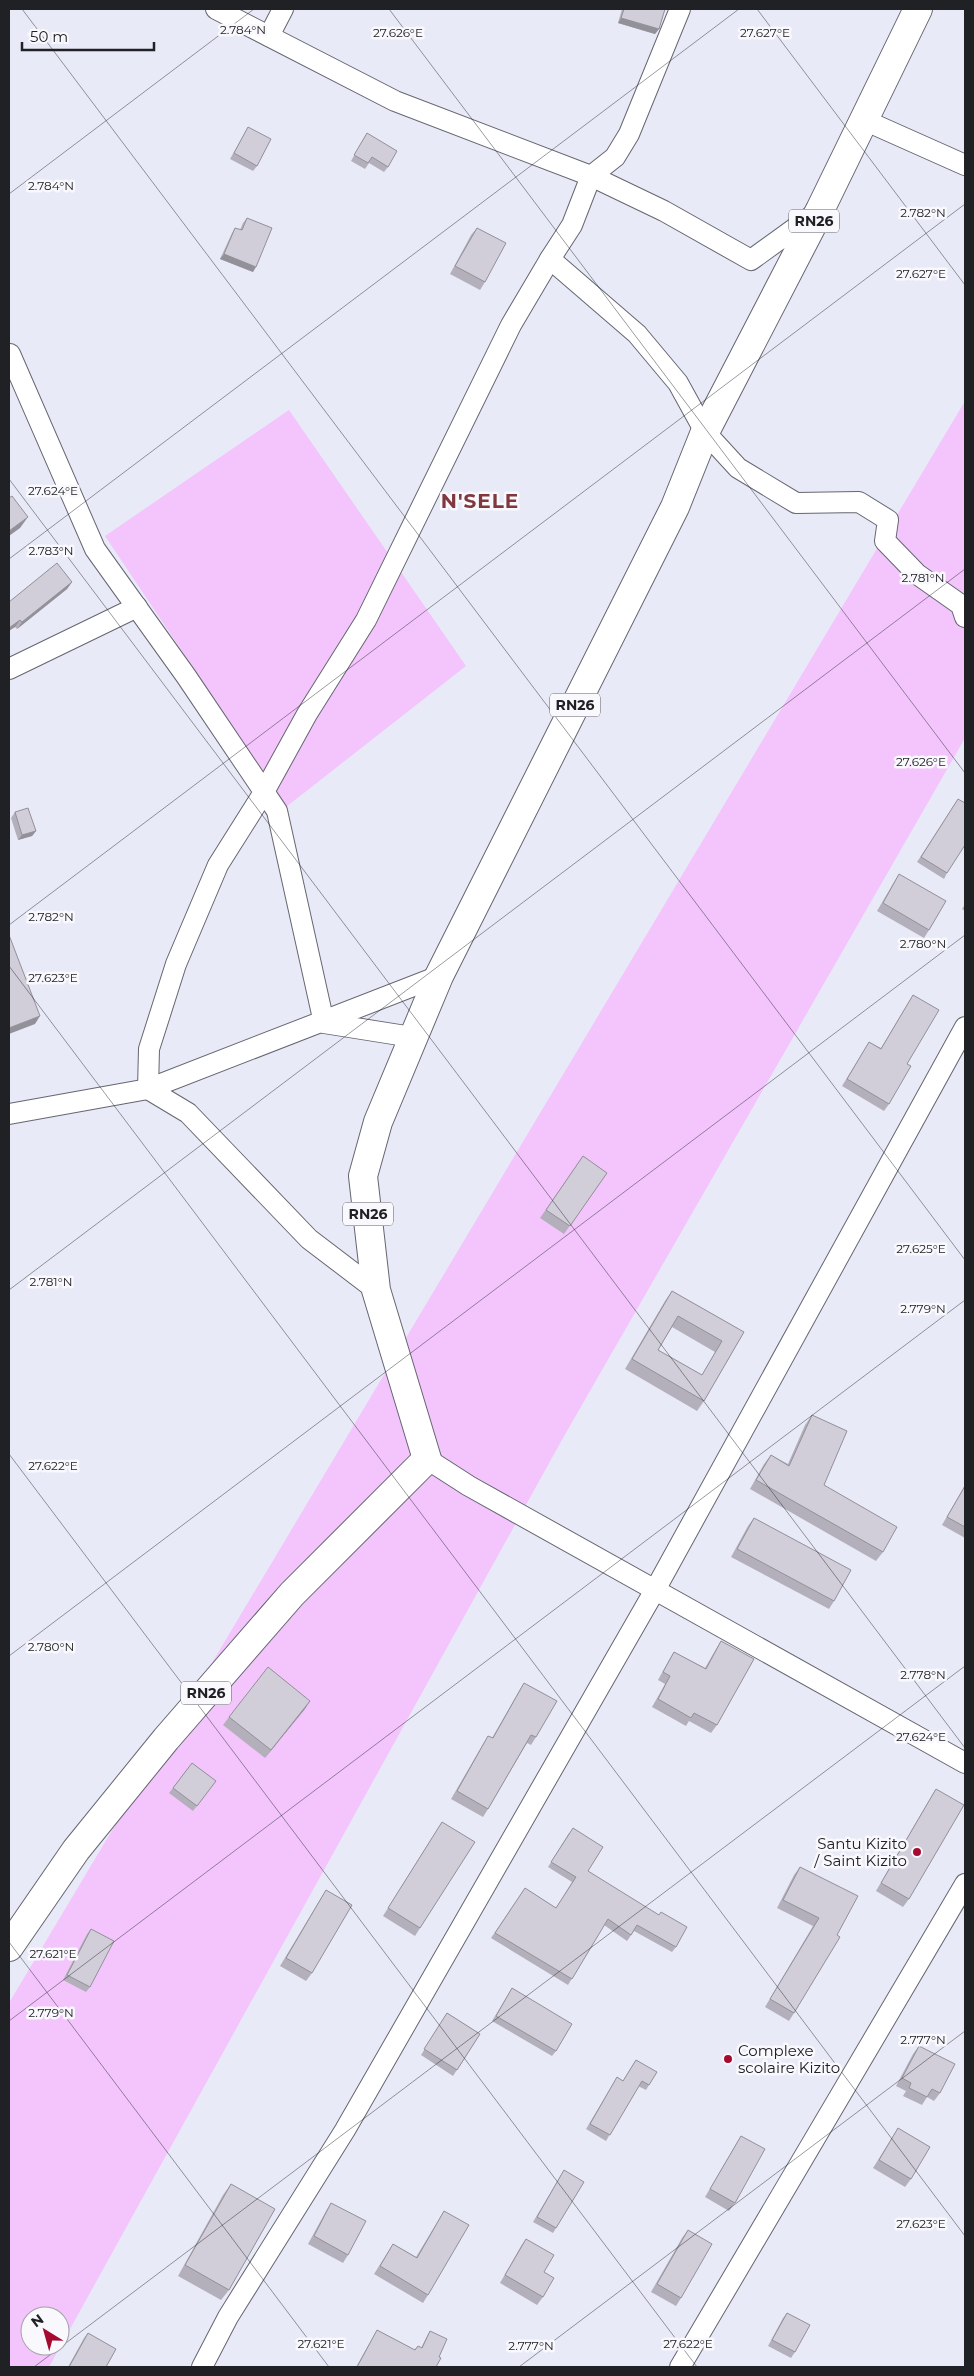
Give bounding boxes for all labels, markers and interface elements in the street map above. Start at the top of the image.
scale bar [22,20,155,52]
text: 2.784°N [220,22,266,37]
text: 27.626°E [373,25,423,40]
text: 27.627°E [740,25,790,40]
text: 50 m [30,27,68,46]
text: 2.784°N [28,178,74,193]
text: 2.782°N [900,205,946,220]
road number: RN26 [789,210,839,232]
text: 27.627°E [896,266,946,281]
text: 27.624°E [28,483,78,498]
district label: N'SELE [441,489,519,513]
text: 2.783°N [28,543,74,558]
text: 2.781°N [902,570,944,585]
road number: RN26 [550,694,600,716]
text: 27.626°E [896,754,946,769]
text: 2.782°N [28,909,74,924]
text: 2.780°N [900,936,946,951]
text: 27.623°E [28,970,78,985]
road number: RN26 [343,1202,393,1226]
text: 27.625°E [896,1241,946,1256]
text: 2.781°N [30,1274,72,1289]
text: 2.779°N [900,1301,946,1316]
text: 27.622°E [28,1458,78,1473]
text: 2.780°N [28,1639,74,1654]
text: 2.778°N [900,1667,946,1682]
road number: RN26 [181,1682,231,1705]
text: 27.624°E [896,1729,946,1744]
place label: Santu Kizito / Saint Kizito [813,1834,907,1870]
marker: Santu Kizito / Saint Kizito [911,1846,923,1858]
text: 27.621°E [29,1946,77,1961]
text: 2.779°N [28,2005,74,2020]
text: 2.777°N [900,2032,946,2047]
place label: Complexe scolaire Kizito [738,2041,840,2077]
marker: Complexe scolaire Kizito [722,2053,734,2065]
text: 27.623°E [896,2216,946,2231]
north arrow [20,2306,70,2356]
text: N [27,2310,47,2331]
text: 27.621°E [297,2336,345,2351]
text: 27.622°E [663,2336,713,2351]
text: 2.777°N [508,2338,554,2353]

